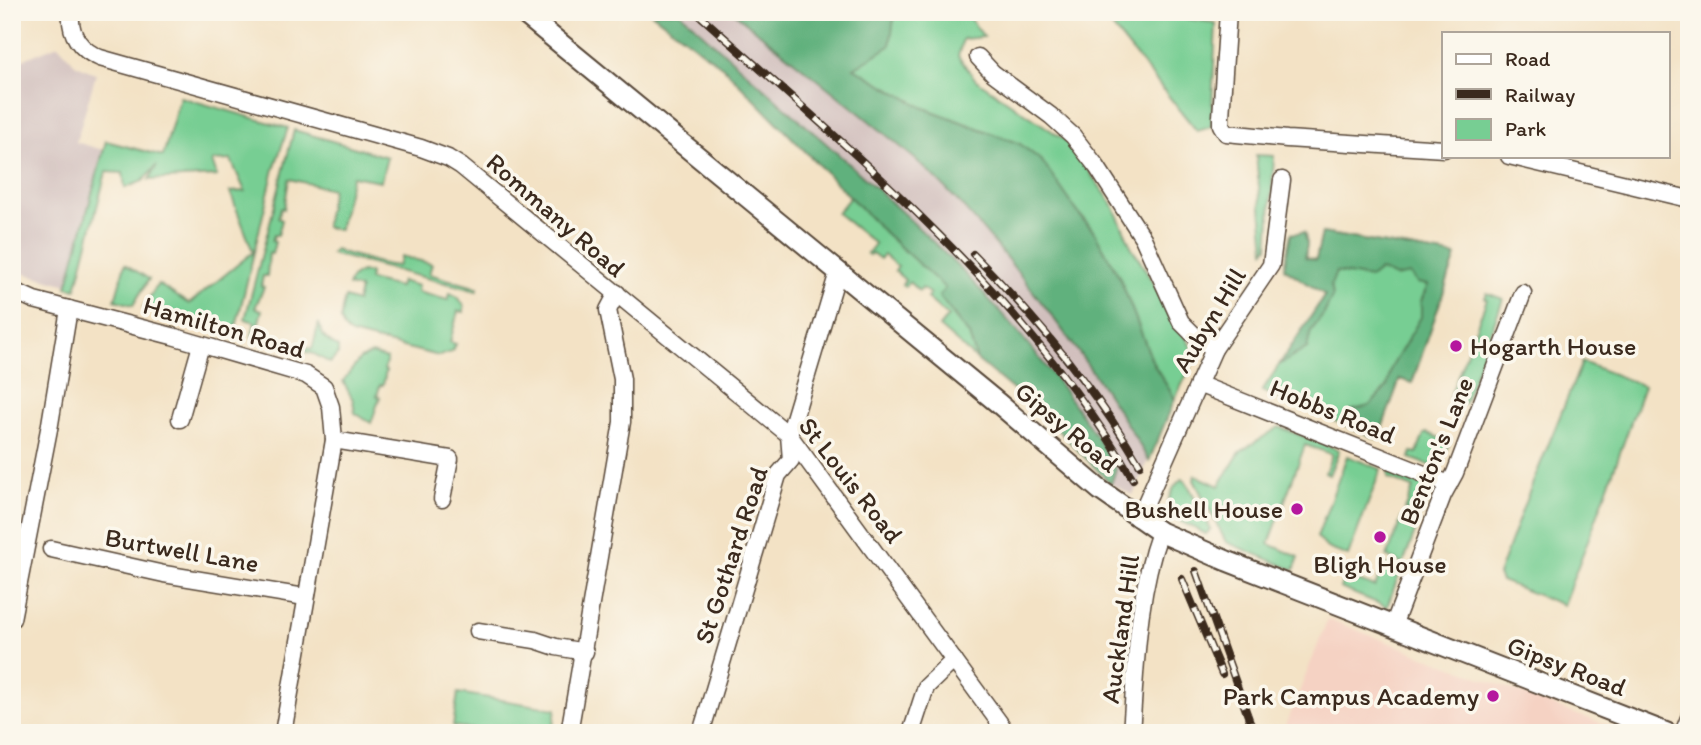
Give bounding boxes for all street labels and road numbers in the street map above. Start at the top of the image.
street label: Rommany Road [480,146,632,284]
street label: Aubyn Hill [1165,262,1253,378]
street label: Hamilton Road [140,289,309,365]
street label: Hobbs Road [1265,371,1401,451]
street label: Benton's Lane [1392,372,1480,530]
street label: Gipsy Road [1009,374,1126,480]
street label: St Louis Road [792,411,910,549]
street label: St Gothard Road [687,462,775,648]
street label: Burtwell Lane [103,521,261,579]
street label: Auckland Hill [1094,552,1146,706]
street label: Gipsy Road [1503,629,1632,704]

